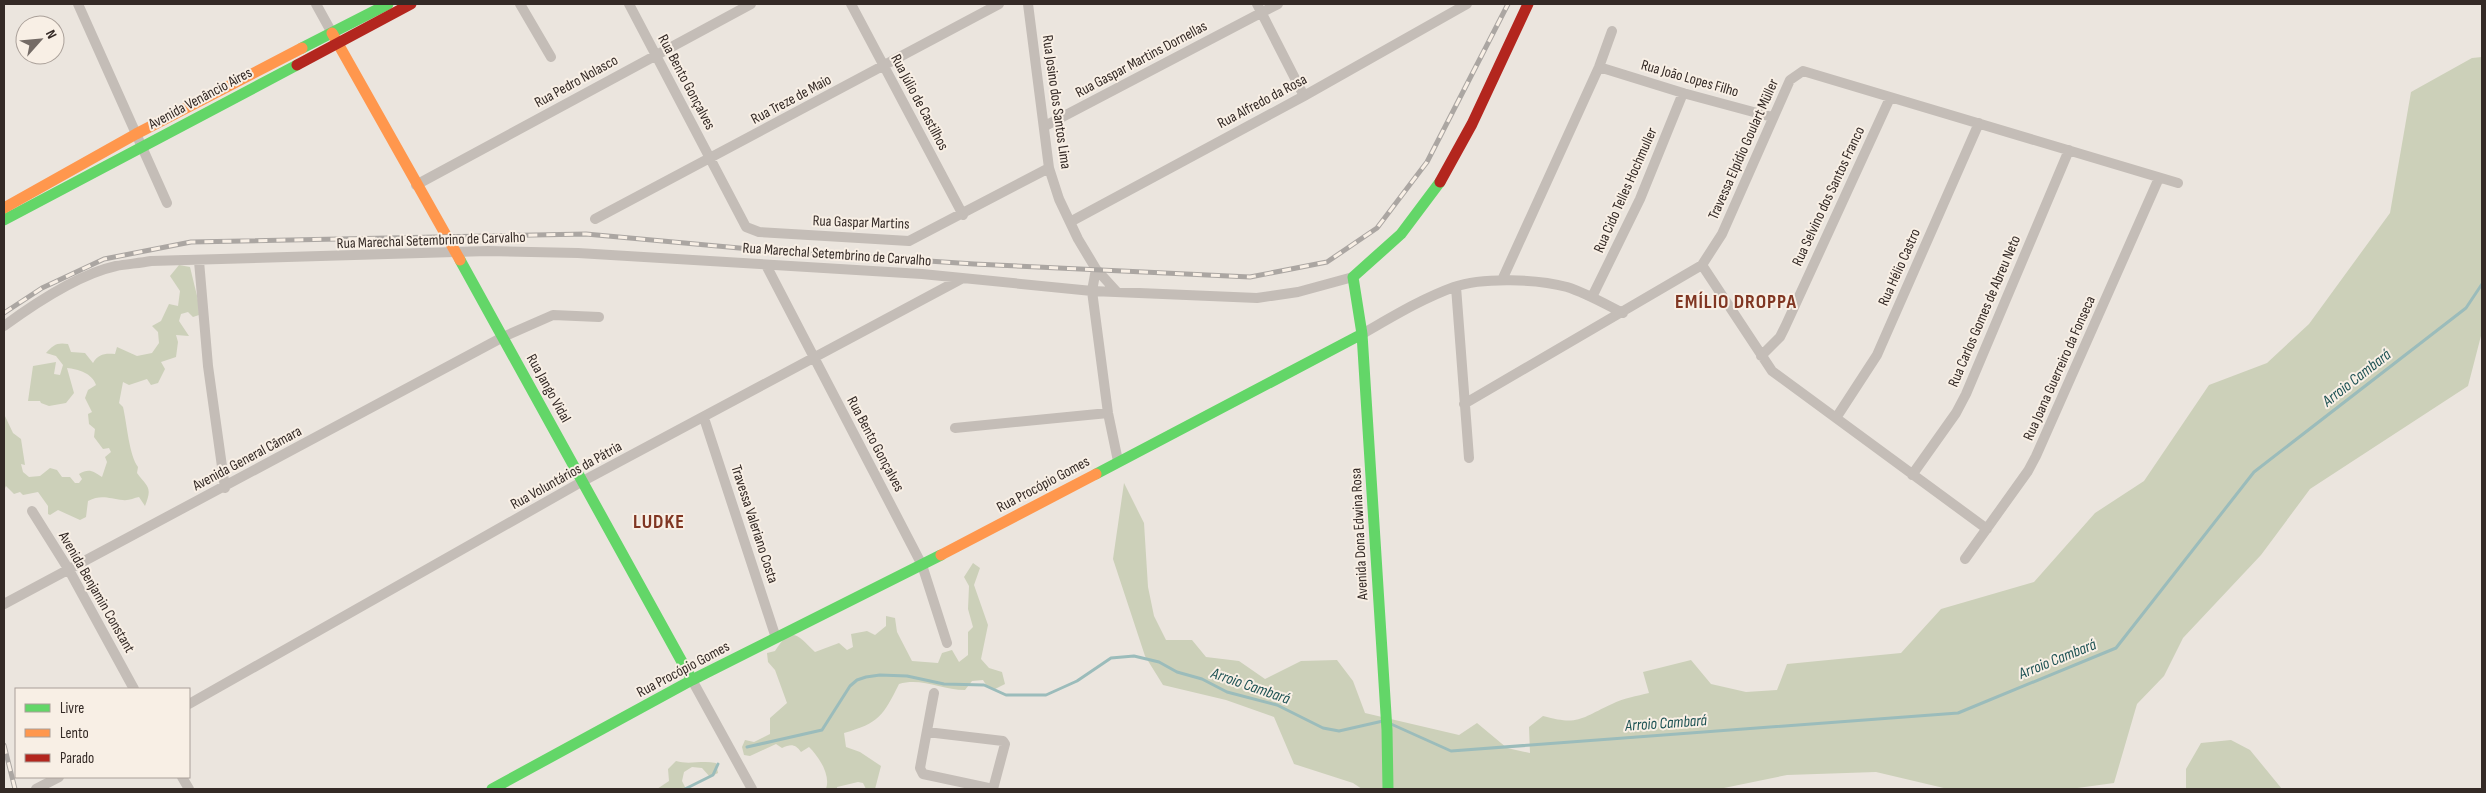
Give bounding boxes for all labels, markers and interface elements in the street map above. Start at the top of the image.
north arrow [15,15,65,65]
street label: Rua Gaspar Martins Dornellas [1072,17,1210,102]
text: N [42,27,60,42]
street label: Rua Bento Gonçalves [653,31,720,133]
street label: Rua Josino dos Santos Lima [1038,34,1075,170]
street label: Rua Pedro Nolasco [531,51,621,112]
street label: Rua Júlio de Castilhos [886,51,953,154]
street label: Rua João Lopes Filho [1639,55,1741,102]
street label: Avenida Venâncio Aires [144,63,255,134]
street label: Rua Treze de Maio [748,70,835,129]
street label: Rua Alfredo da Rosa [1214,70,1310,133]
street label: Travessa Elpídio Goulart Müller [1704,75,1783,222]
street label: Rua Selvino dos Santos Franco [1788,123,1869,269]
street label: Rua Cido Telles Hochmuller [1589,124,1662,256]
street label: Rua Gaspar Martins [812,211,910,234]
street label: Rua Hélio Castro [1874,226,1925,309]
street label: Rua Marechal Setembrino de Carvalho [336,228,526,253]
street label: Rua Carlos Gomes de Abreu Neto [1944,232,2025,390]
street label: Rua Marechal Setembrino de Carvalho [742,238,932,271]
district label: EMÍLIO DROPPA [1675,290,1797,314]
street label: Rua Joana Guerreiro da Fonseca [2019,293,2100,443]
water label: Arroio Cambará [2318,345,2395,411]
street label: Rua Jango Vidal [522,351,575,426]
street label: Rua Bento Gonçalves [842,393,909,495]
street label: Avenida General Câmara [189,422,305,496]
street label: Rua Voluntários da Pátria [507,437,626,514]
street label: Rua Procópio Gomes [994,452,1093,517]
street label: Travessa Valeriano Costa [726,463,783,586]
street label: Avenida Dona Edwina Rosa [1347,467,1372,601]
district label: LUDKE [633,510,685,534]
street label: Avenida Benjamin Constant [54,527,139,657]
water label: Arroio Cambará [2015,635,2100,684]
street label: Rua Procópio Gomes [634,637,733,702]
water label: Arroio Cambará [1208,664,1293,709]
legend [15,688,190,778]
text: Livre [60,699,84,718]
water label: Arroio Cambará [1624,711,1708,736]
text: Lento [60,724,89,743]
text: Parado [60,749,94,768]

